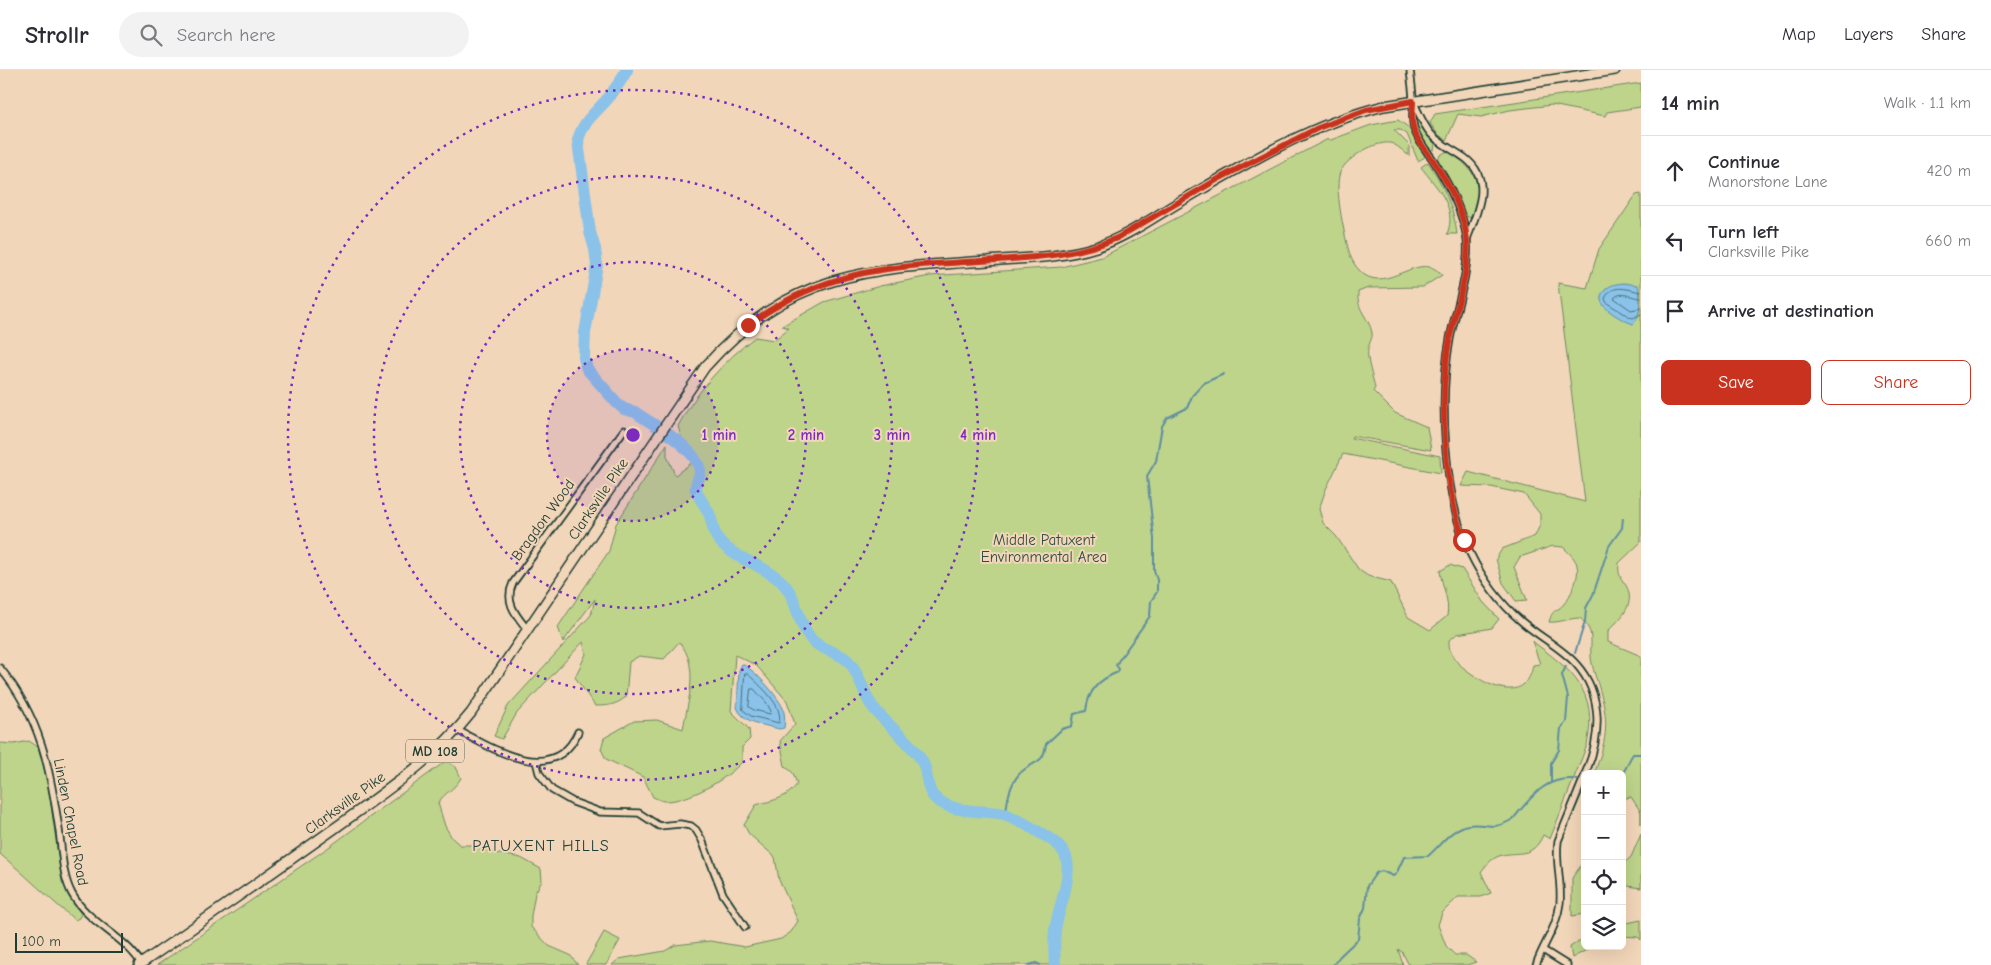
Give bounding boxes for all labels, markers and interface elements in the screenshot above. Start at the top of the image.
search box [119,12,469,57]
text: Strollr [25,21,89,49]
icon: search [137,21,165,49]
text: Search here [177,24,276,46]
text: Map [1782,24,1816,45]
text: Layers [1844,24,1893,45]
text: Share [1921,24,1966,45]
text: 14 min [1661,91,1720,115]
text: Walk · 1.1 km [1884,94,1971,112]
text: Continue [1708,151,1780,173]
icon: ahead [1661,157,1689,185]
text: 420 m [1927,162,1971,180]
text: Manorstone Lane [1708,173,1828,191]
text: Turn left [1708,221,1779,243]
icon: left [1661,227,1689,255]
text: 660 m [1925,232,1971,250]
text: Clarksville Pike [1708,243,1809,261]
icon: arrive [1661,297,1689,325]
text: Arrive at destination [1708,300,1874,322]
route end [737,314,760,337]
button: Save [1661,360,1811,405]
button: Share [1821,360,1971,405]
centre of rings [624,426,642,444]
text: 1 min [702,426,736,444]
text: 2 min [788,426,824,444]
text: 3 min [874,426,910,444]
text: 4 min [960,426,996,444]
street label: Clarksville Pike [564,454,632,543]
street label: Bragdon Wood [507,476,579,564]
route start [1453,529,1476,552]
park label: Middle Patuxent Environmental Area [981,531,1107,566]
road number: MD 108 [406,739,464,762]
street label: Linden Chapel Road [50,757,92,887]
street label: Clarksville Pike [301,768,389,838]
map controls [1581,770,1626,950]
button: + [1581,770,1626,815]
button: − [1581,815,1626,860]
district label: PATUXENT HILLS [472,837,610,855]
button: locate [1581,860,1626,905]
button: layers [1581,905,1626,950]
scale bar [15,930,122,953]
text: 100 m [22,933,61,950]

